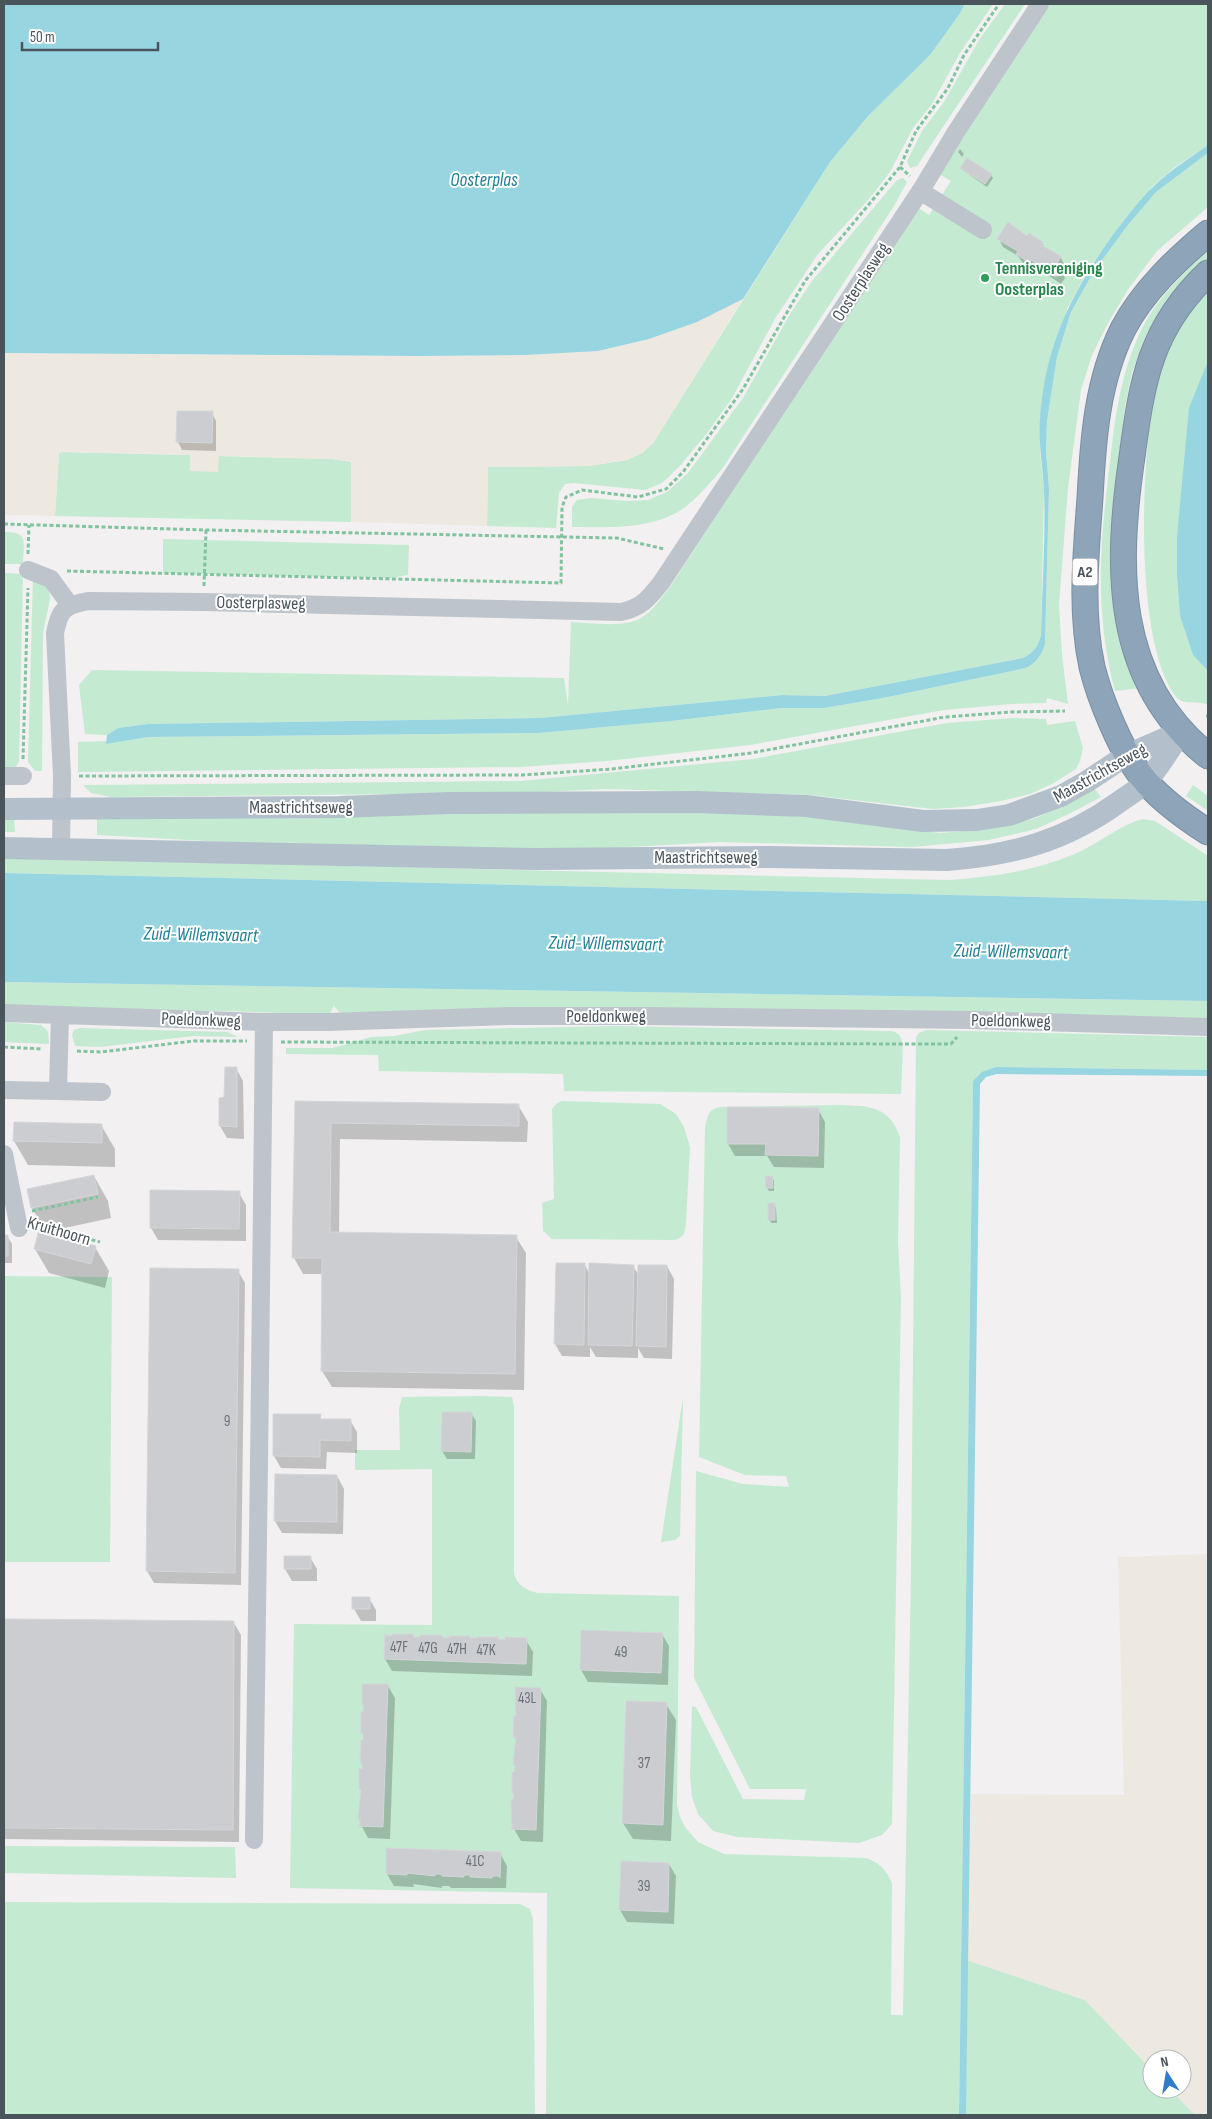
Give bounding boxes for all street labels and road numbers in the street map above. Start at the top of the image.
street label: Oosterplasweg [828,239,894,325]
road number: A2 [1072,558,1098,586]
street label: Oosterplasweg [216,592,306,614]
street label: Maastrichtseweg [1050,739,1150,807]
street label: Maastrichtseweg [249,797,353,818]
street label: Maastrichtseweg [654,847,758,868]
street label: Poeldonkweg [566,1006,646,1027]
street label: Poeldonkweg [161,1008,241,1032]
street label: Poeldonkweg [971,1010,1051,1032]
street label: Kruithoorn [25,1212,93,1250]

